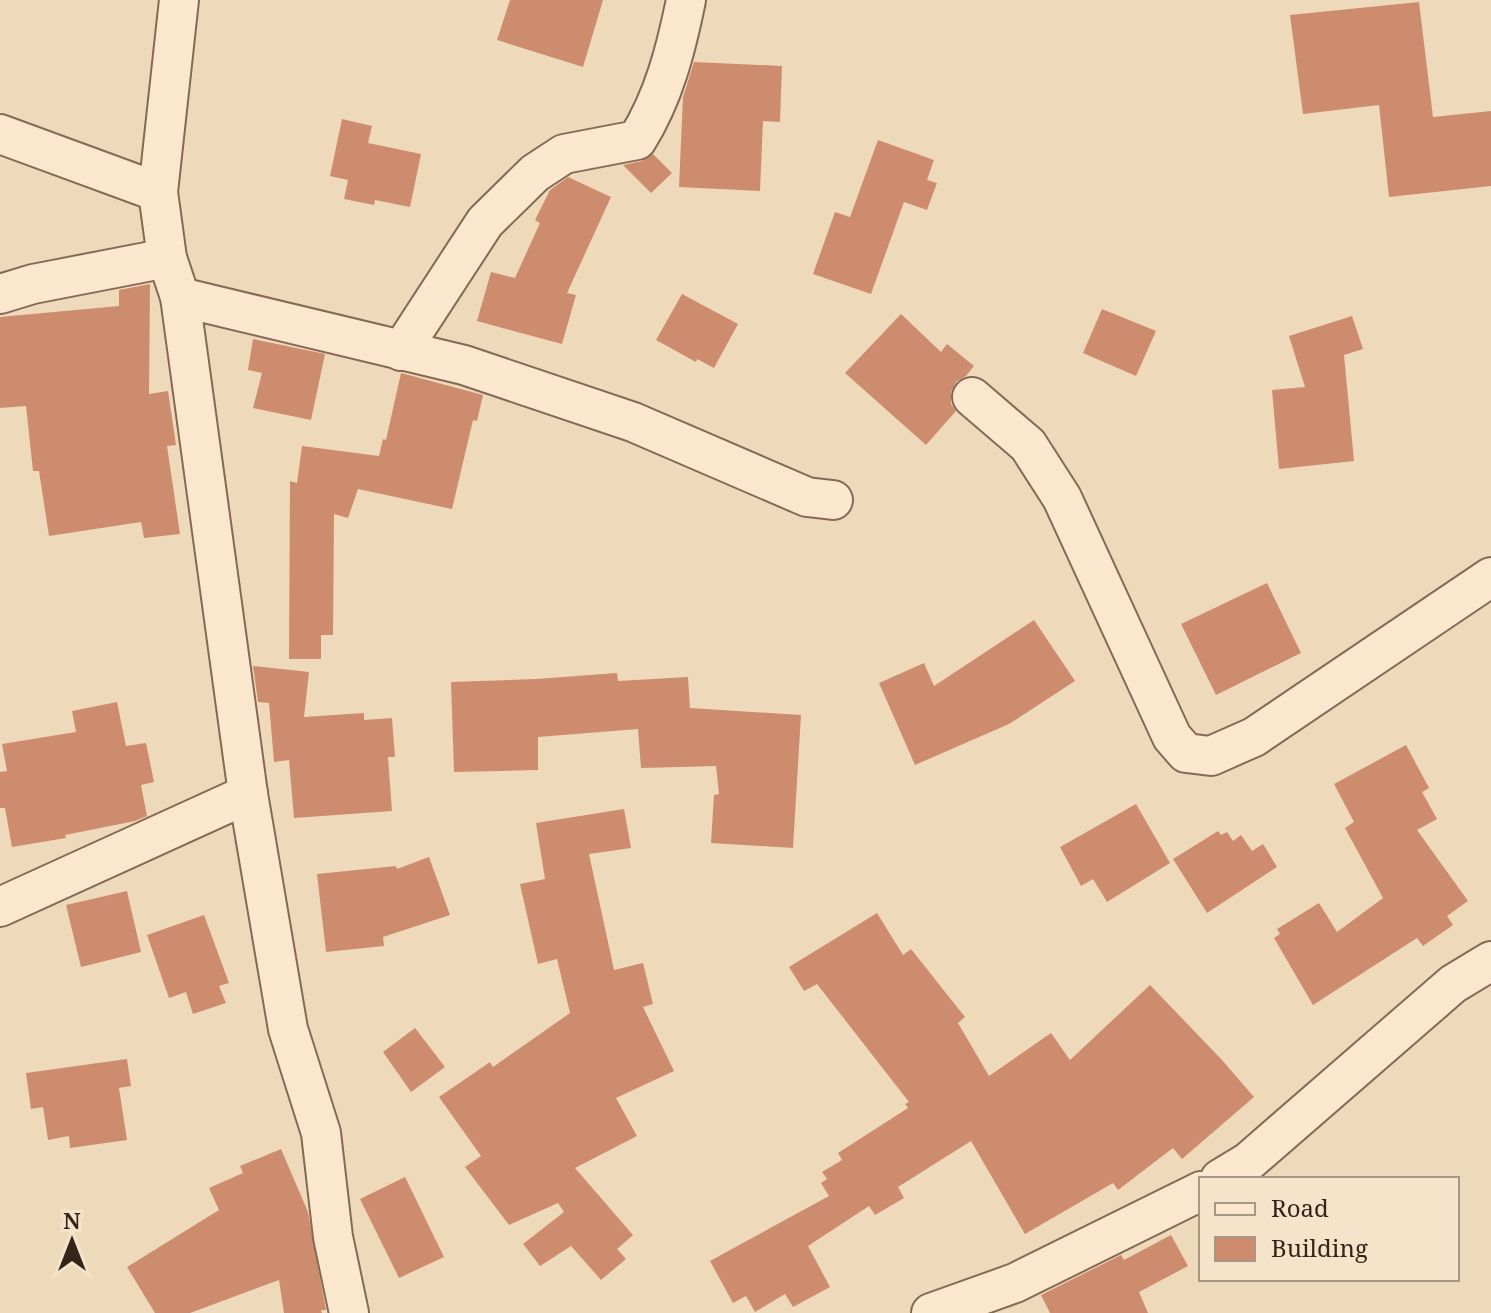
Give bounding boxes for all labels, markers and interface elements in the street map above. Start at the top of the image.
legend [1199,1177,1459,1281]
text: Road [1271,1191,1329,1224]
north arrow [32,1201,112,1281]
text: N [63,1205,81,1235]
text: Building [1271,1231,1368,1264]

